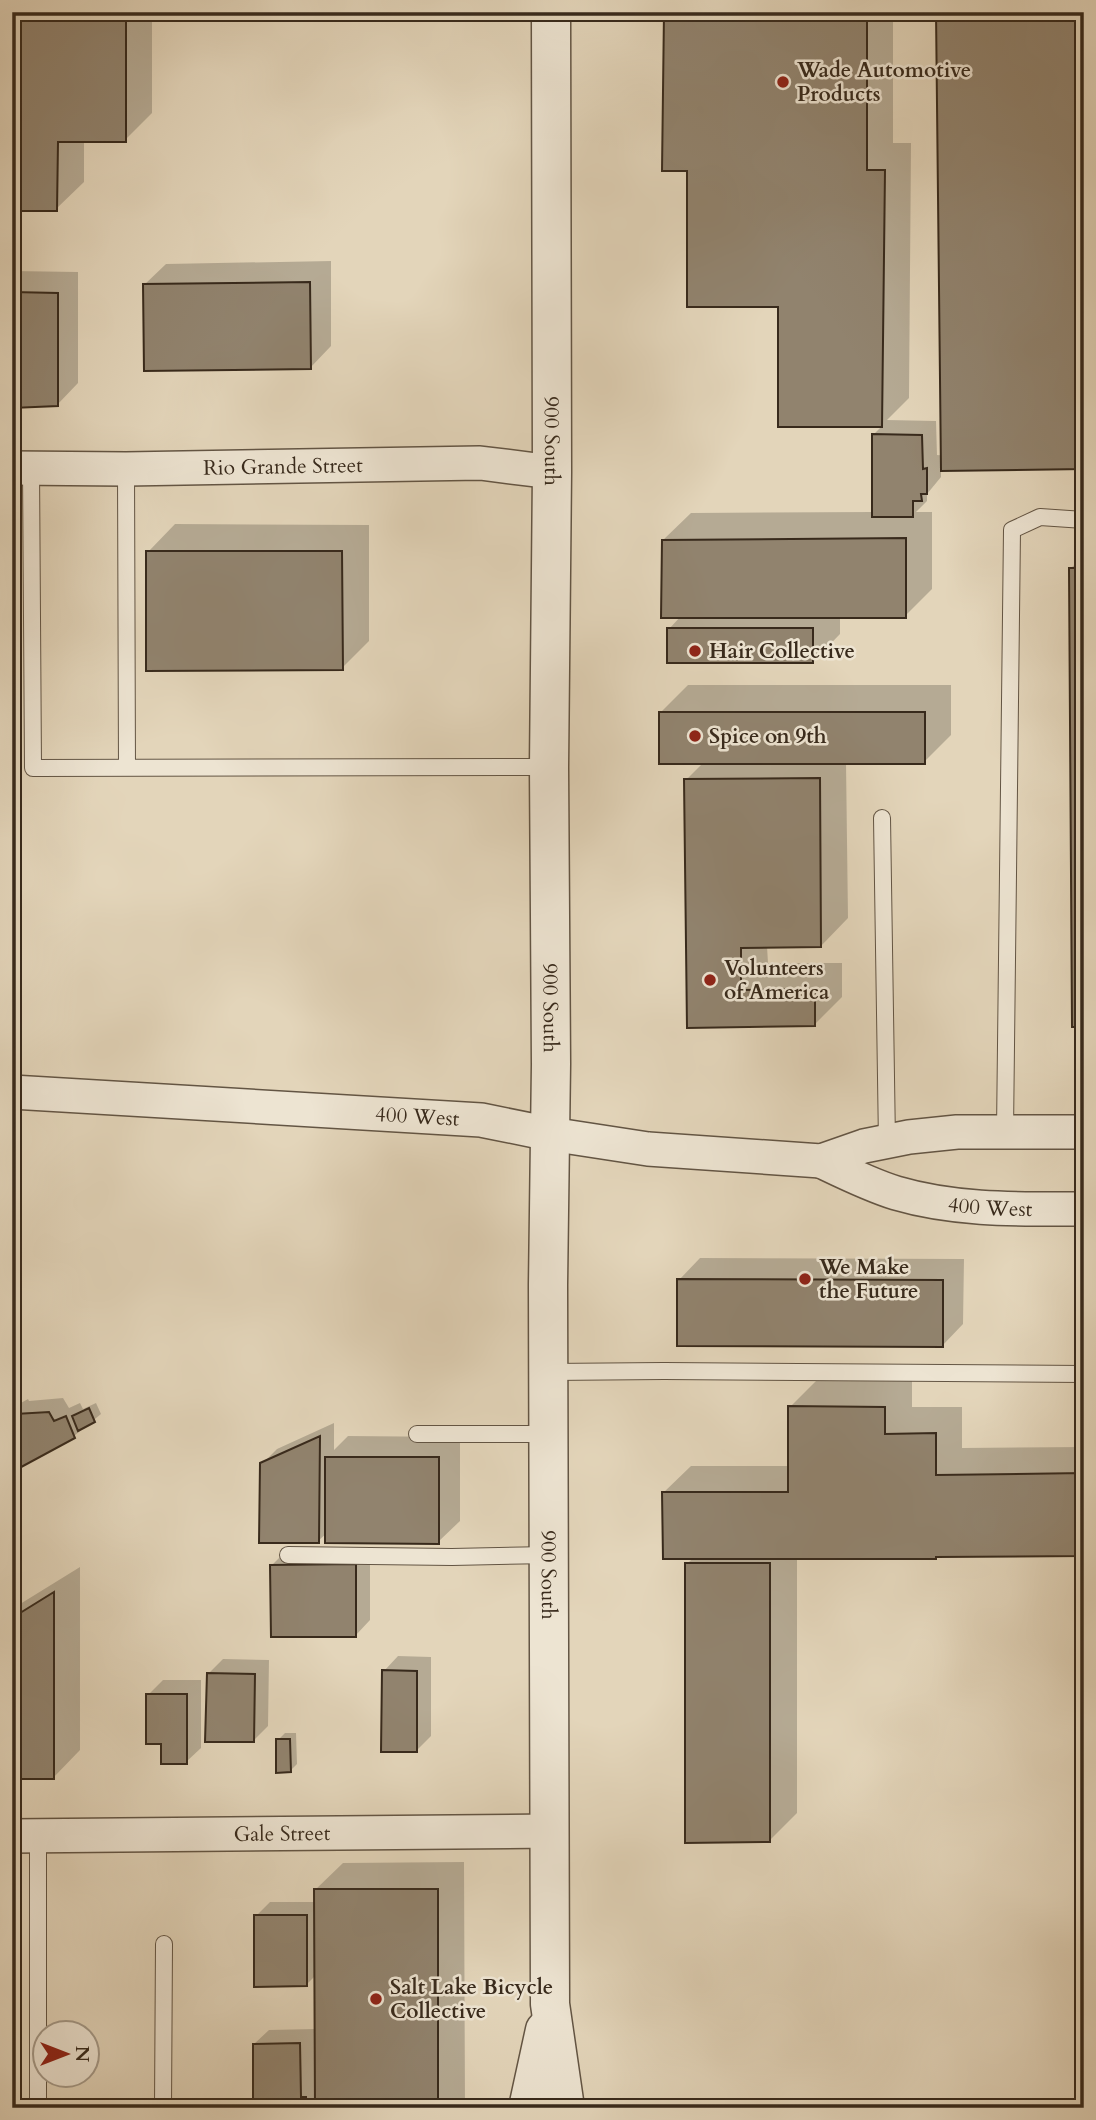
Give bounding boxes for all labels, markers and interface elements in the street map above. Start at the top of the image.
place label: Wade Automotive Products [796,56,971,109]
marker: Wade Automotive Products [775,74,791,90]
street label: 900 South [537,396,567,486]
street label: Rio Grande Street [203,450,363,482]
place label: Hair Collective [709,637,855,666]
marker: Hair Collective [687,643,703,659]
place label: Spice on 9th [709,722,827,751]
marker: Spice on 9th [687,728,703,744]
place label: Volunteers of America [724,954,830,1007]
street label: 900 South [536,963,565,1053]
marker: Volunteers of America [702,972,718,988]
street label: 400 West [374,1099,461,1133]
street label: 400 West [946,1190,1033,1224]
place label: We Make the Future [818,1253,918,1306]
marker: We Make the Future [797,1271,813,1287]
street label: 900 South [534,1530,563,1620]
street label: Gale Street [233,1819,331,1848]
place label: Salt Lake Bicycle Collective [390,1973,553,2026]
marker: Salt Lake Bicycle Collective [368,1991,384,2007]
north arrow [32,2018,102,2088]
text: N [69,2046,95,2063]

